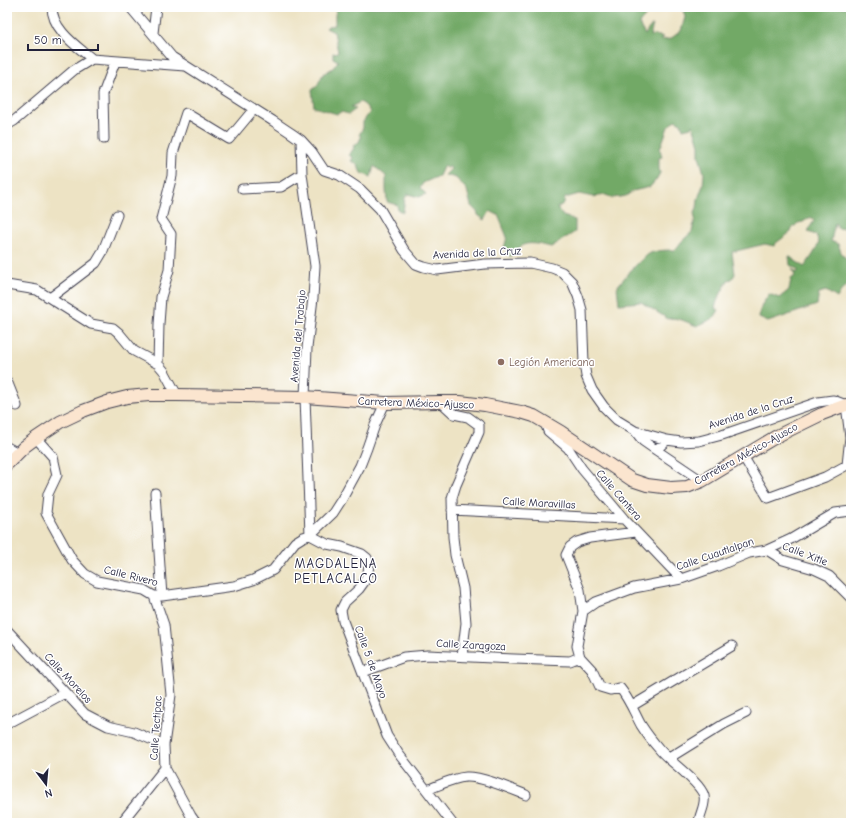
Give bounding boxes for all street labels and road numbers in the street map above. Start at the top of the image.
street label: Avenida de la Cruz [433,244,522,262]
street label: Avenida del Trabajo [287,289,309,383]
street label: Avenida de la Cruz [707,392,795,432]
street label: Carretera México-Ajusco [358,394,475,412]
street label: Carretera México-Ajusco [692,420,800,488]
street label: Calle Cantera [593,467,645,523]
street label: Calle Maravillas [502,495,576,511]
street label: Calle Cuautlalpan [674,535,756,573]
street label: Calle Xitle [780,539,830,569]
street label: Calle Rivero [103,563,160,589]
street label: Calle 5 de Mayo [352,624,390,700]
street label: Calle Zaragoza [436,637,506,653]
street label: Calle Morelos [41,650,95,706]
street label: Calle Tectipac [147,695,165,761]

